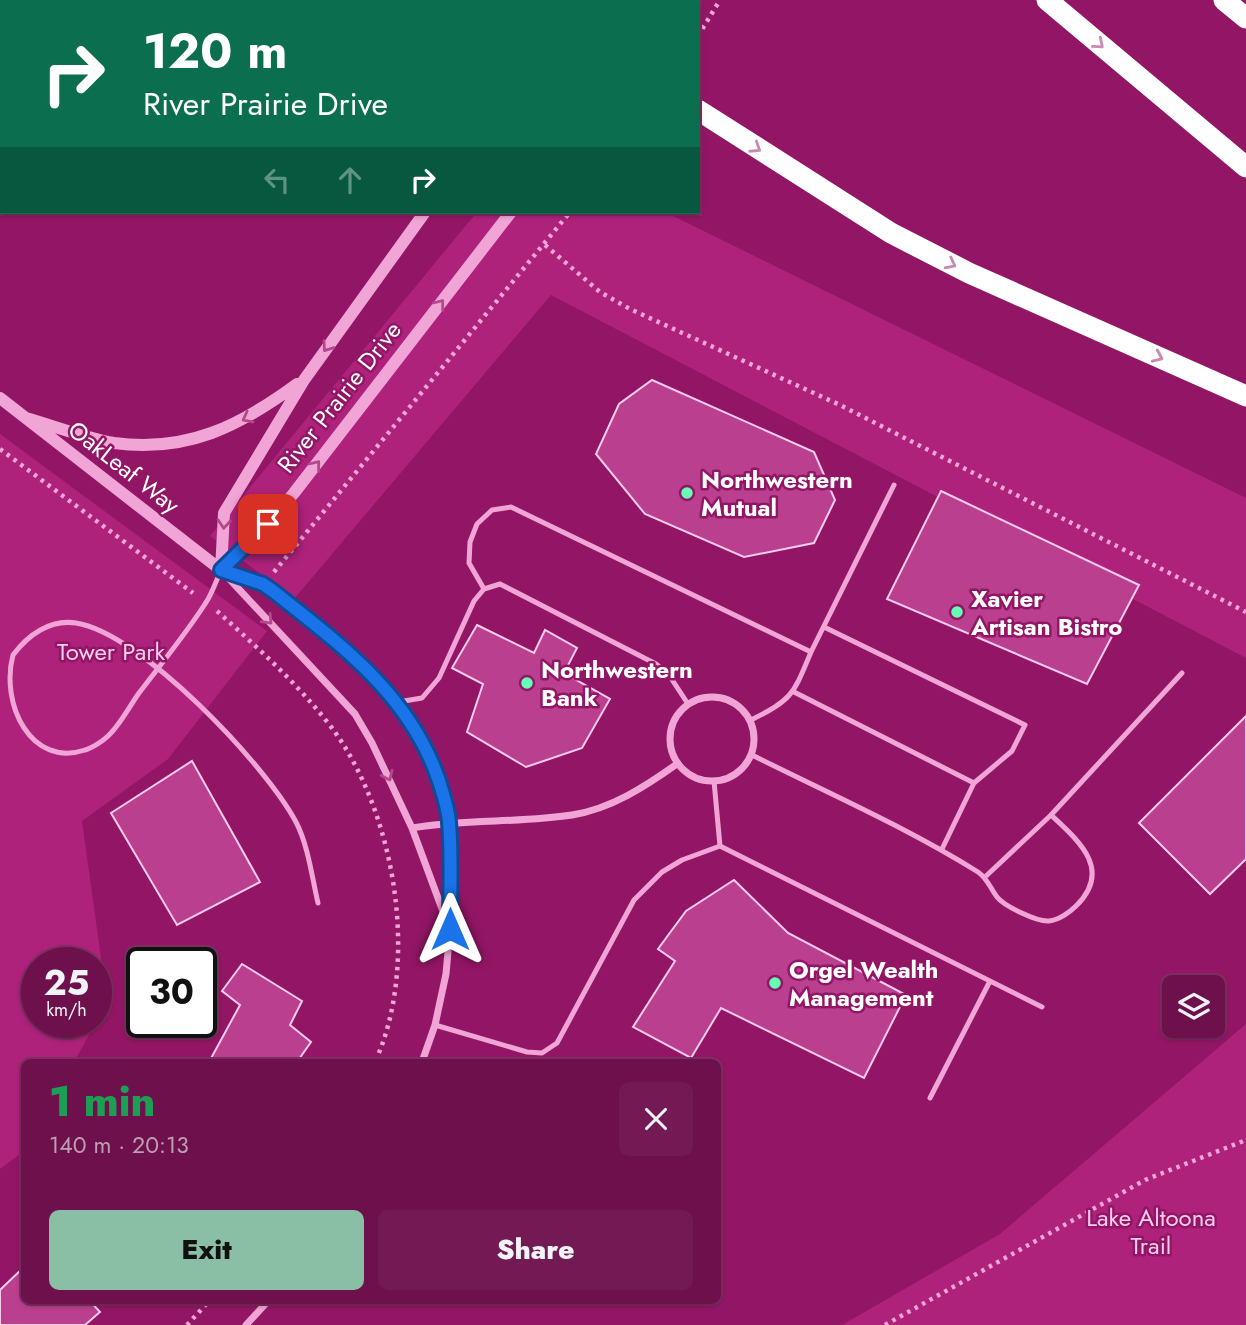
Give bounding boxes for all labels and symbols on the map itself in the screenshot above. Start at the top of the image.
one-way arrow [1091,36,1104,48]
one-way arrow [748,139,761,152]
one-way arrow [944,255,956,269]
one-way arrow [431,300,444,312]
street label: River Prairie Drive [269,314,409,480]
one-way arrow [323,339,335,352]
one-way arrow [1151,349,1164,363]
one-way arrow [242,409,254,423]
street label: OakLeaf Way [61,412,188,522]
one-way arrow [307,461,320,473]
place label: Northwestern Mutual [701,462,853,525]
marker: Northwestern Mutual [679,485,695,501]
pin [238,494,298,554]
one-way arrow [217,519,232,530]
place label: Xavier Artisan Bistro [970,581,1122,644]
marker: Xavier Artisan Bistro [949,604,965,620]
one-way arrow [260,612,273,625]
park label: Tower Park [57,634,165,669]
place label: Northwestern Bank [541,652,693,715]
marker: Northwestern Bank [519,675,535,691]
one-way arrow [380,769,394,781]
position arrow [413,892,487,966]
speed limit sign: 30 [126,947,217,1038]
place label: Orgel Wealth Management [789,952,938,1015]
marker: Orgel Wealth Management [767,975,783,991]
park label: Lake Altoona Trail [1086,1200,1216,1263]

